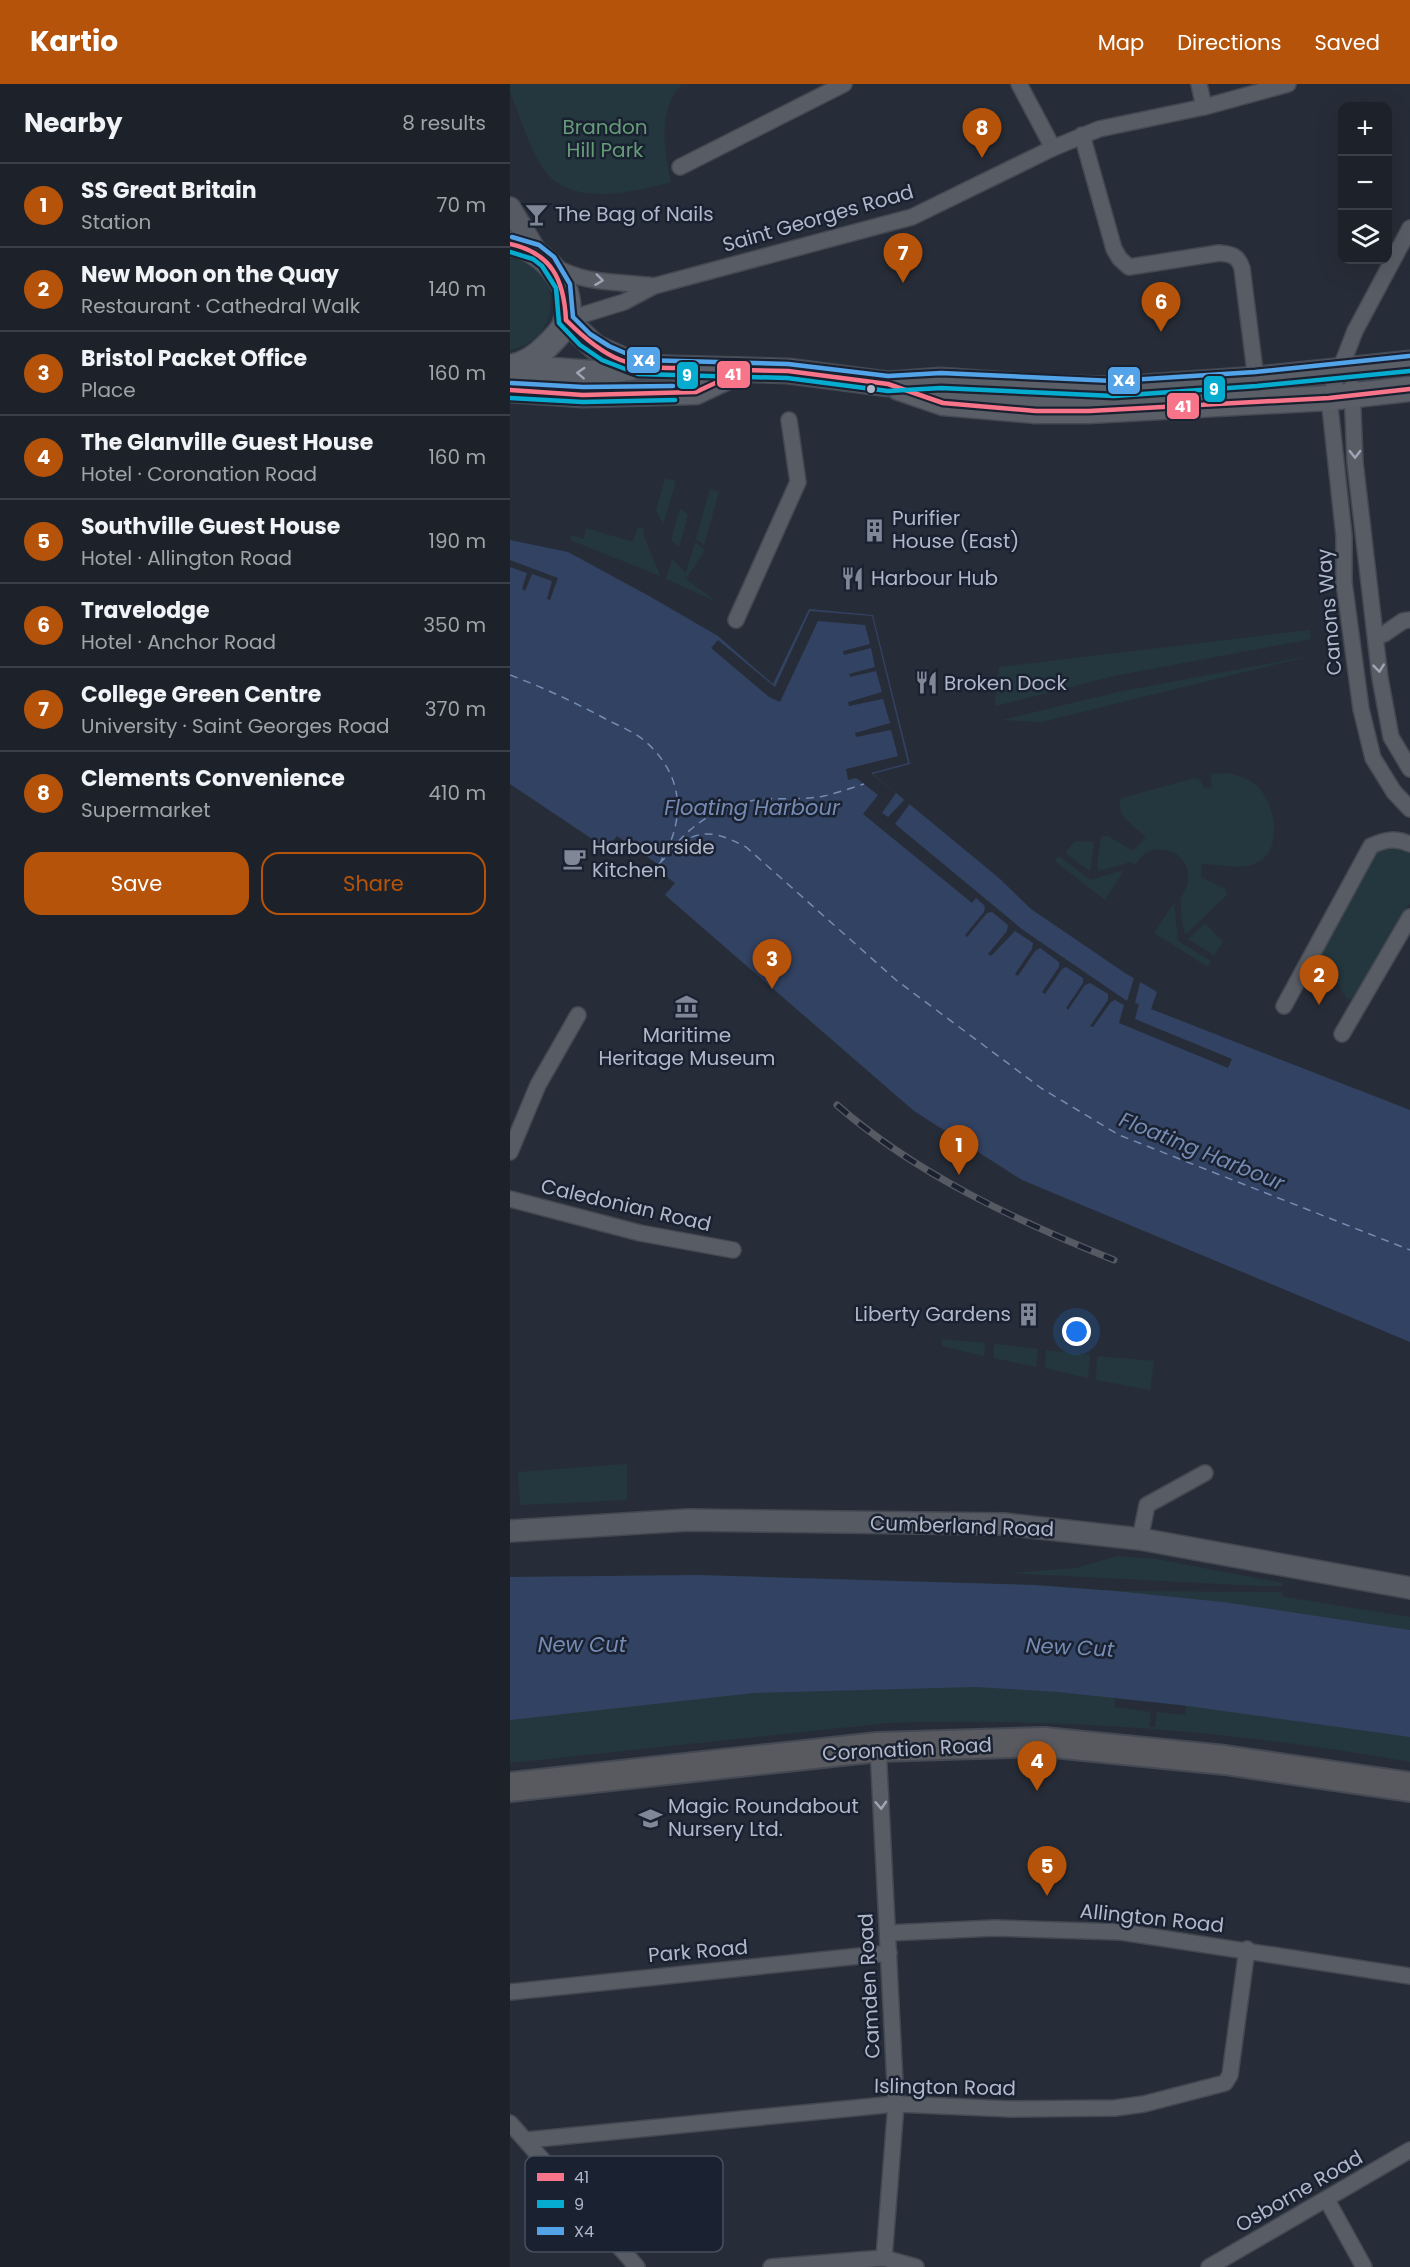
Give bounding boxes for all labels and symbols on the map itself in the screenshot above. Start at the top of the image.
pin: 8 [962,109,1002,158]
park label: Brandon Hill Park [562,113,648,164]
street label: Saint Georges Road [719,177,917,259]
place label: The Bag of Nails [555,200,714,228]
bar icon: The Bag of Nails [524,201,550,227]
pin: 7 [884,234,922,283]
one-way arrow [594,274,603,286]
pin: 6 [1142,282,1180,332]
line badge: X4 [626,346,661,374]
text: X4 [633,349,655,372]
line badge: 41 [716,360,751,389]
line badge: 9 [676,361,699,390]
text: 41 [725,363,741,386]
text: 9 [682,364,692,387]
one-way arrow [576,366,585,379]
line badge: X4 [1107,366,1141,395]
text: X4 [1113,369,1135,392]
line badge: 9 [1203,375,1226,403]
text: 9 [1209,378,1219,401]
unlabelled marker [865,383,877,395]
line badge: 41 [1166,392,1200,420]
text: 41 [1175,395,1191,418]
one-way arrow [1349,449,1361,458]
place label: Purifier House (East) [892,504,1019,555]
building icon: Purifier House (East) [861,517,887,543]
street label: Canons Way [1309,547,1349,677]
place label: Harbour Hub [871,564,998,592]
restaurant icon: Harbour Hub [840,565,866,591]
one-way arrow [1372,664,1385,673]
place label: Broken Dock [944,669,1067,697]
restaurant icon: Broken Dock [913,670,939,696]
water label: Floating Harbour [664,793,841,822]
place label: Harbourside Kitchen [592,833,715,884]
cafe icon: Harbourside Kitchen [561,846,587,872]
pin: 3 [752,940,792,989]
pin: 2 [1300,956,1338,1005]
museum icon: Maritime Heritage Museum [674,994,700,1020]
place label: Maritime Heritage Museum [599,1021,775,1072]
water label: Floating Harbour [1115,1105,1290,1198]
pin: 1 [940,1126,978,1175]
street label: Caledonian Road [538,1172,714,1238]
place label: Liberty Gardens [854,1300,1011,1328]
building icon: Liberty Gardens [1016,1301,1042,1327]
your location [1062,1317,1091,1346]
street label: Cumberland Road [869,1509,1055,1543]
water label: New Cut [538,1630,627,1659]
water label: New Cut [1025,1630,1115,1664]
street label: Coronation Road [821,1731,993,1767]
pin: 4 [1018,1742,1056,1791]
place label: Magic Roundabout Nursery Ltd. [668,1792,859,1843]
one-way arrow [874,1801,887,1810]
school or university icon: Magic Roundabout Nursery Ltd. [637,1805,663,1831]
pin: 5 [1028,1846,1066,1896]
street label: Allington Road [1079,1897,1225,1939]
street label: Camden Road [851,1913,887,2059]
street label: Park Road [647,1933,749,1969]
street label: Islington Road [874,2072,1016,2102]
street label: Osborne Road [1230,2143,1368,2239]
legend [525,2156,723,2252]
text: 41 [574,2166,589,2189]
text: 9 [574,2193,584,2216]
text: X4 [574,2220,594,2243]

